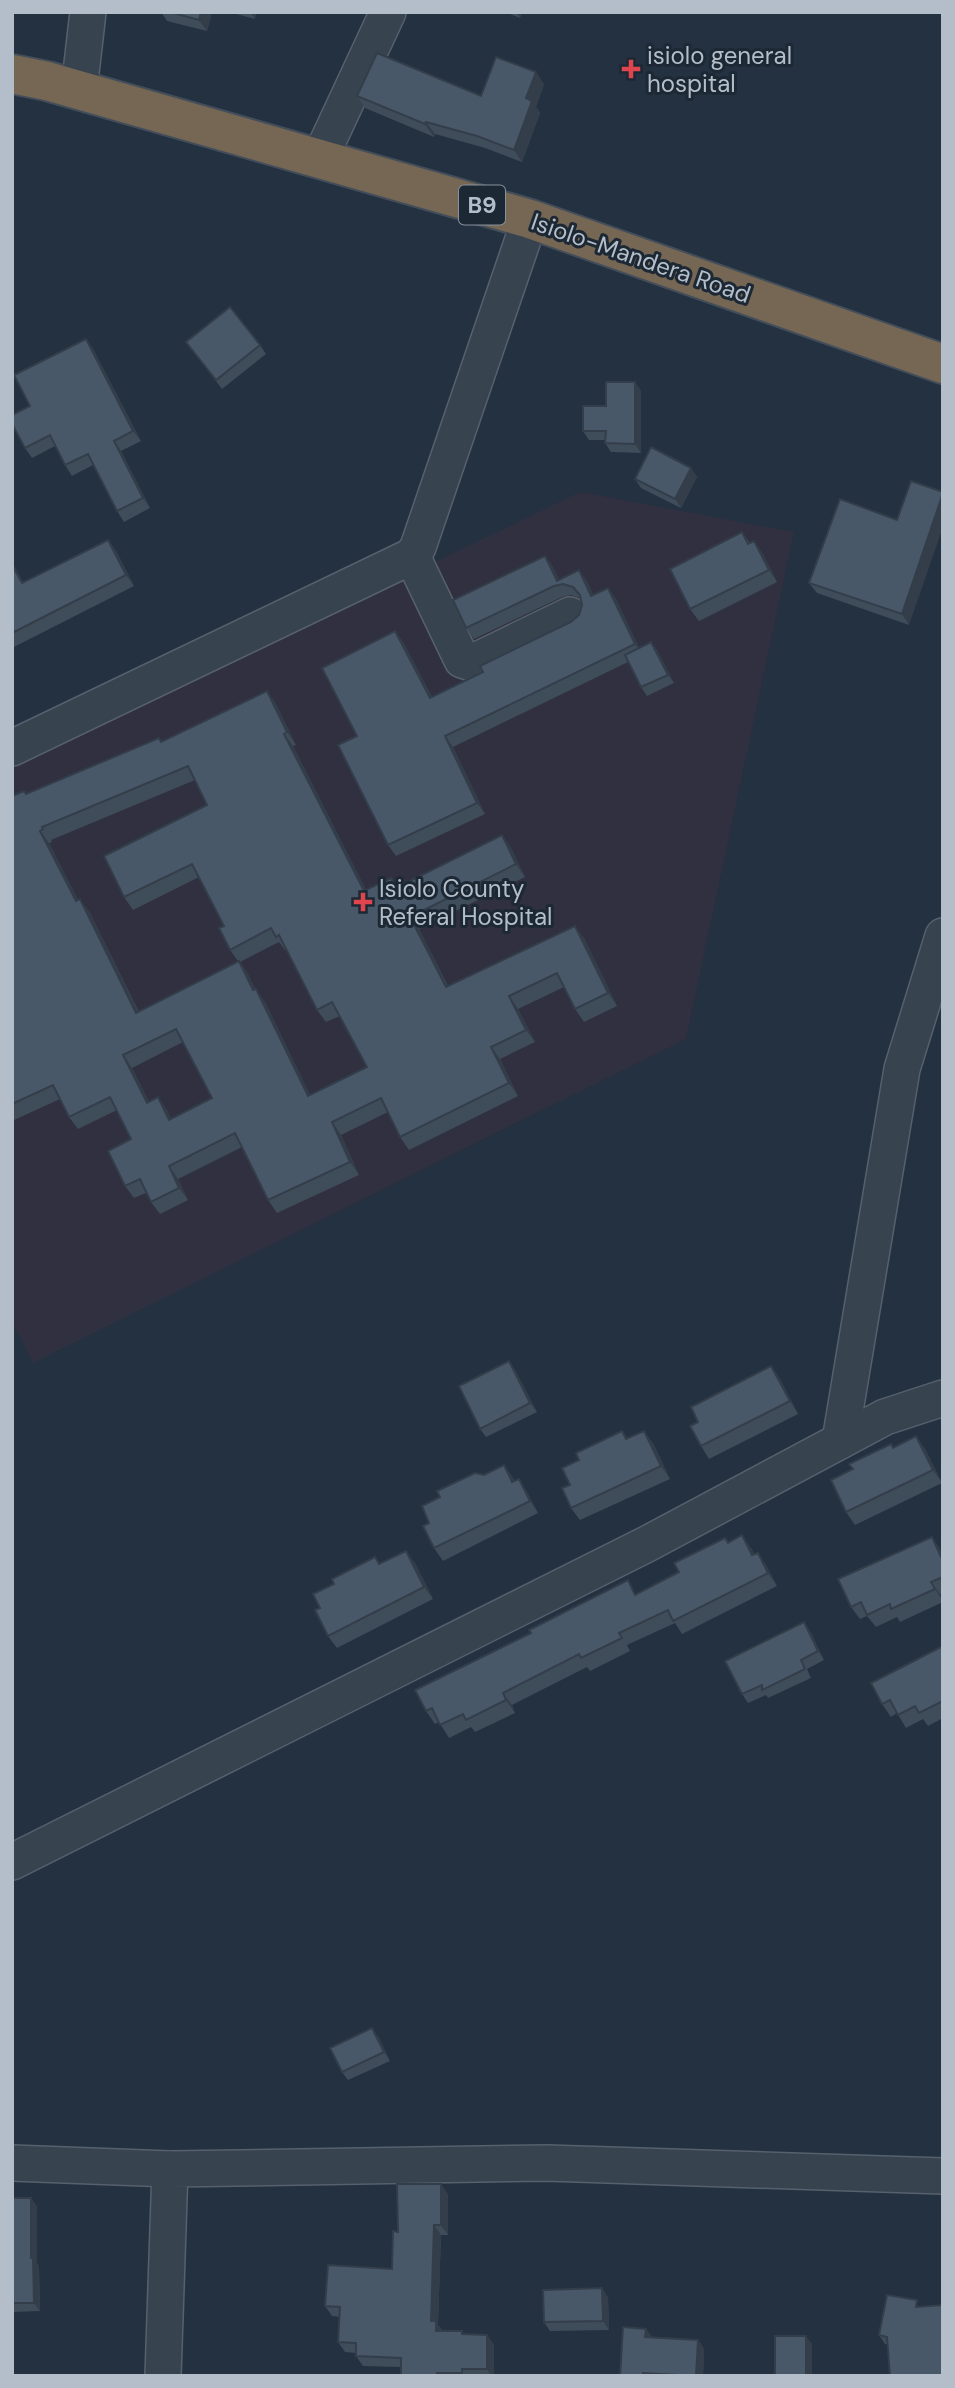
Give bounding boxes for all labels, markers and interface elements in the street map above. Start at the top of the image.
place label: isiolo general hospital [647,40,792,99]
marker: isiolo general hospital [621,59,641,79]
road number: B9 [459,186,505,224]
street label: Isiolo-Mandera Road [527,206,755,310]
place label: Isiolo County Referal Hospital [379,873,552,932]
marker: Isiolo County Referal Hospital [353,892,373,912]

